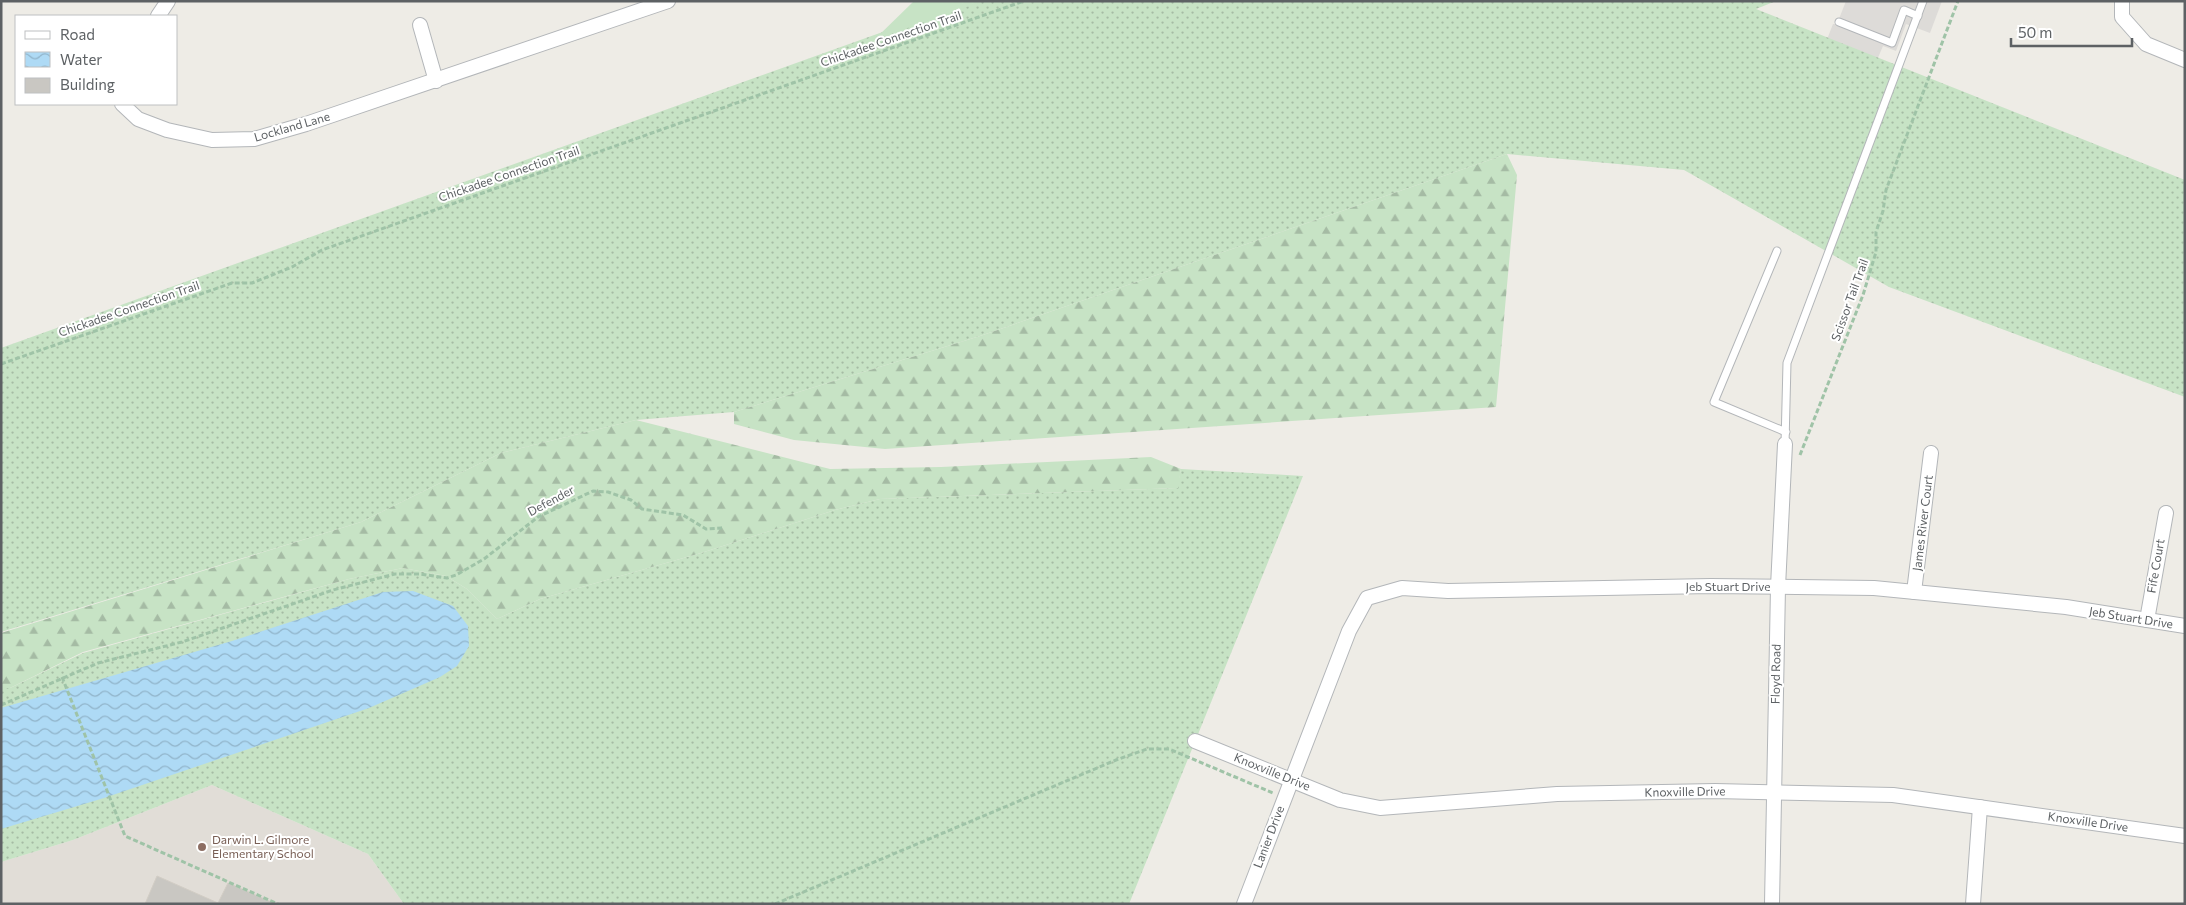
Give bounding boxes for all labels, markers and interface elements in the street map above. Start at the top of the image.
street label: Chickadee Connection Trail [818,7,963,69]
legend [15,15,178,105]
scale bar [2011,15,2132,47]
text: 50 m [2018,23,2052,41]
text: Road [60,25,95,43]
text: Water [60,50,102,68]
text: Building [60,75,115,93]
street label: Lockland Lane [252,109,331,144]
street label: Chickadee Connection Trail [436,142,581,204]
street label: Scissor Tail Trail [1828,257,1870,343]
street label: Chickadee Connection Trail [56,277,201,339]
street label: James River Court [1909,474,1936,572]
street label: Defender [525,482,576,518]
street label: Fife Court [2143,538,2167,594]
street label: Jeb Stuart Drive [1685,579,1771,594]
street label: Jeb Stuart Drive [2088,603,2174,632]
street label: Floyd Road [1767,644,1783,704]
street label: Knoxville Drive [1232,749,1313,793]
street label: Knoxville Drive [1644,783,1726,799]
street label: Lanier Drive [1250,804,1286,870]
street label: Knoxville Drive [2047,808,2129,834]
place label: Darwin L. Gilmore Elementary School [212,832,314,860]
marker: Darwin L. Gilmore Elementary School [196,841,208,853]

